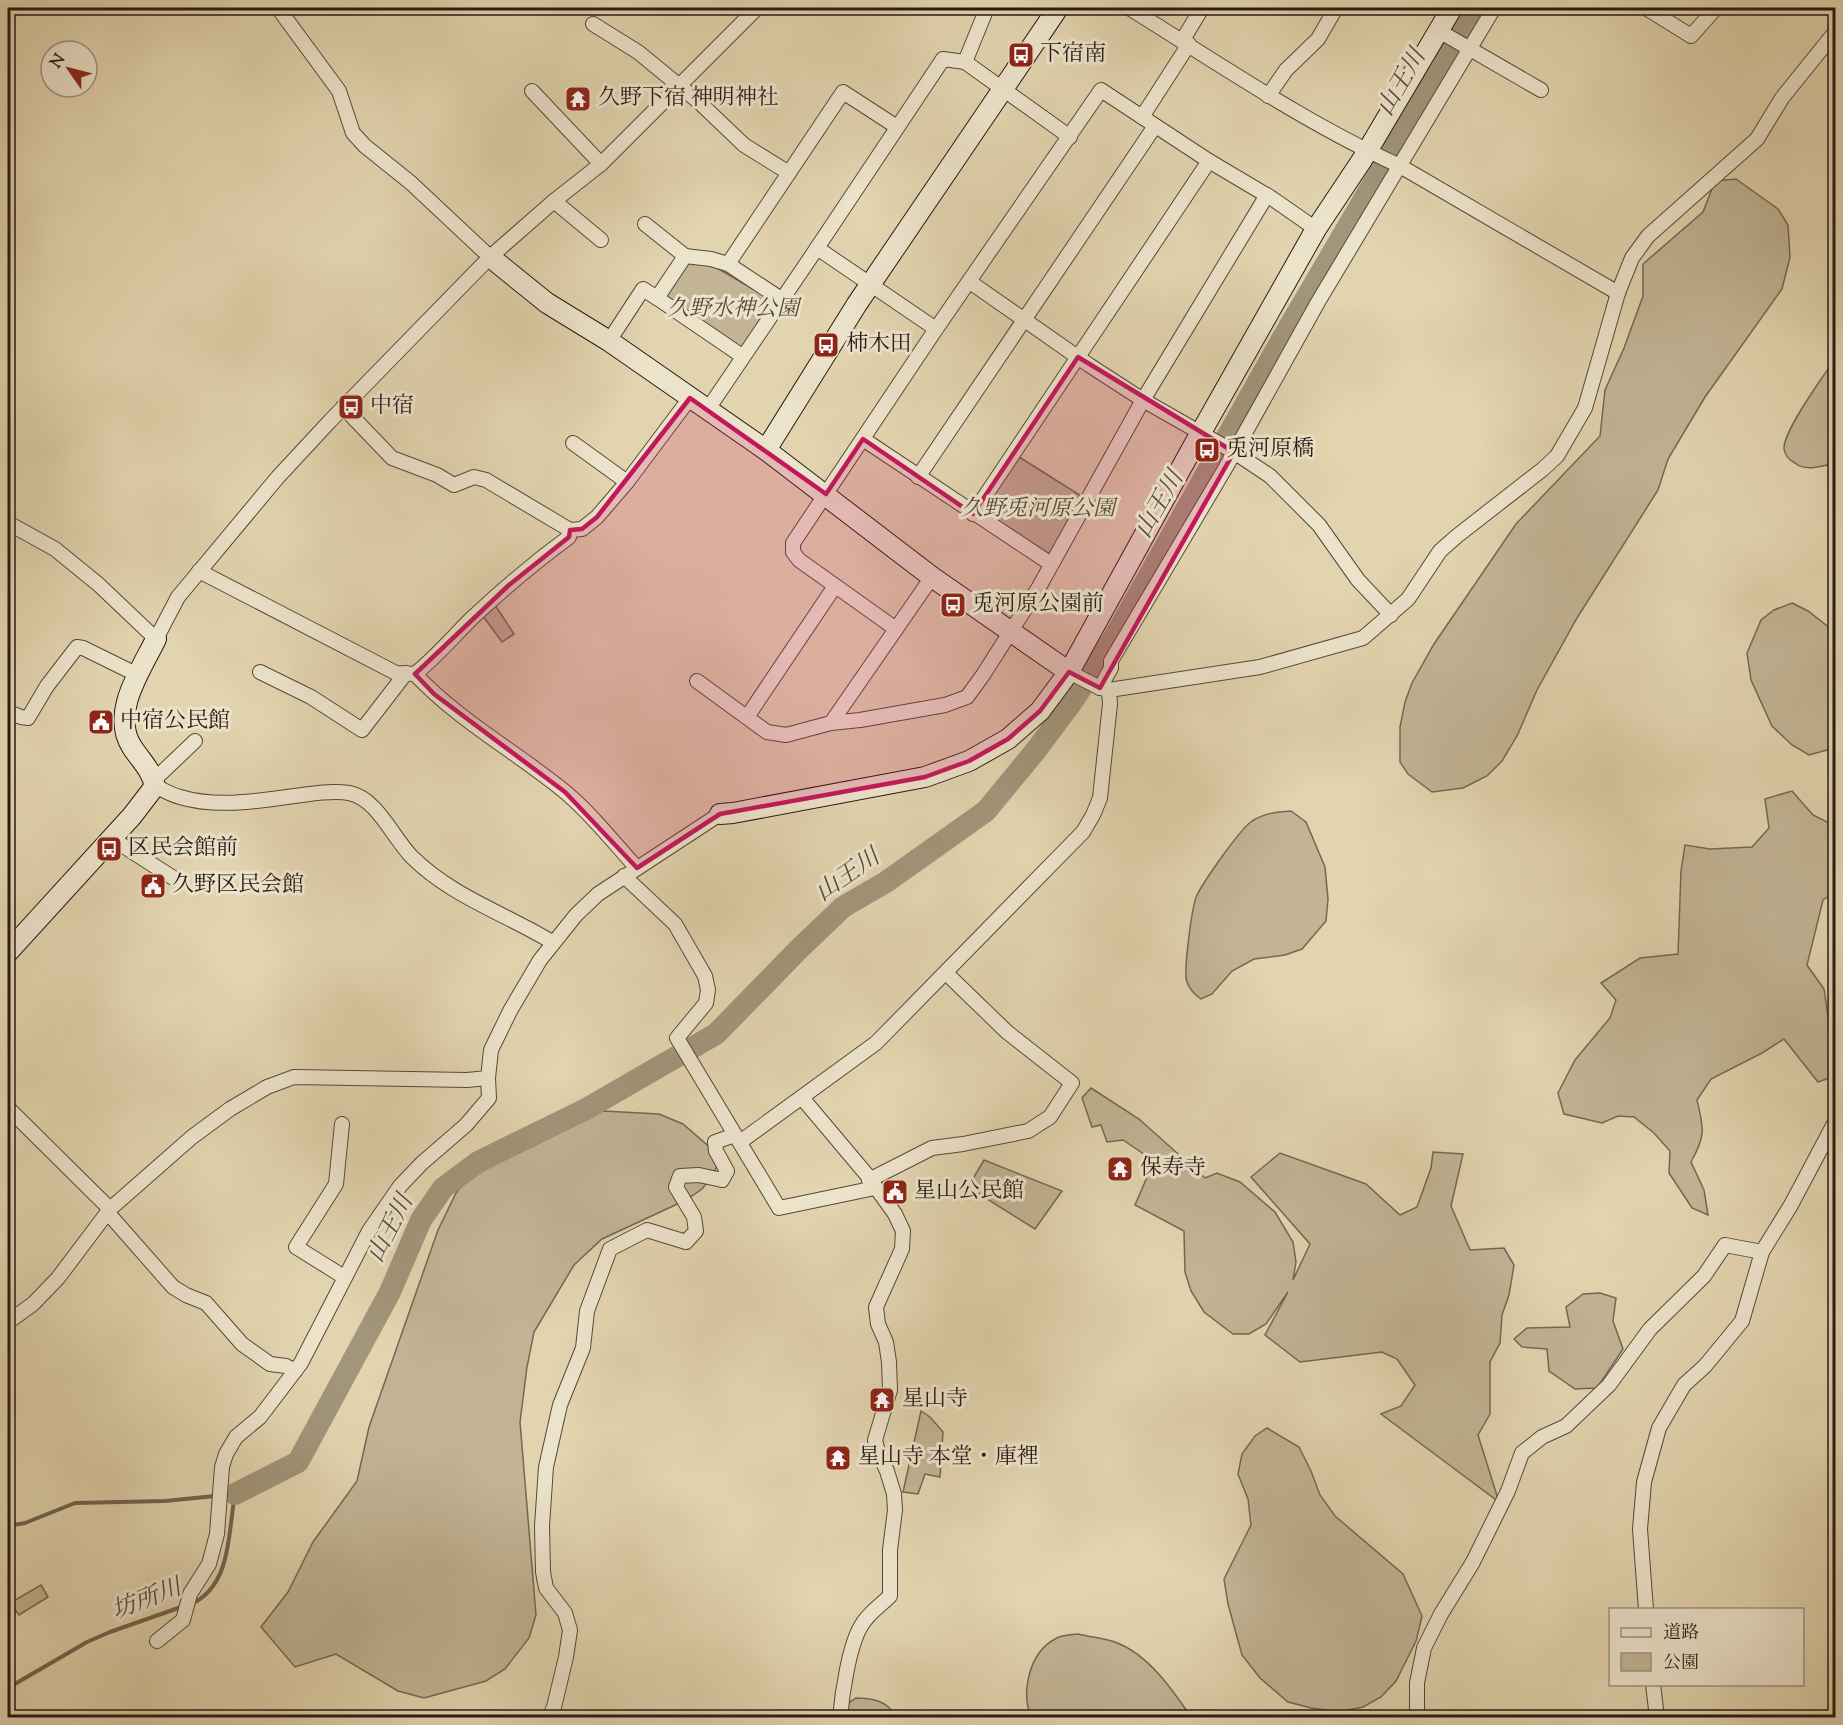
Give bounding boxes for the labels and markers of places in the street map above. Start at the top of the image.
place label: 下宿南 [1040,39,1106,71]
bus stop icon: 下宿南 [1006,40,1036,70]
place label: 久野下宿 神明神社 [598,83,779,115]
temple icon: 久野下宿 神明神社 [563,84,593,114]
place label: 柿木田 [846,329,912,361]
bus stop icon: 柿木田 [811,330,841,360]
place label: 中宿 [370,391,414,423]
bus stop icon: 中宿 [336,392,366,422]
place label: 兎河原橋 [1226,434,1314,466]
bus stop icon: 兎河原橋 [1192,435,1222,465]
place label: 兎河原公園前 [972,589,1104,621]
bus stop icon: 兎河原公園前 [938,590,968,620]
place label: 中宿公民館 [120,706,230,738]
public building icon: 中宿公民館 [86,707,116,737]
place label: 区民会館前 [128,833,238,865]
bus stop icon: 区民会館前 [94,834,124,864]
place label: 久野区民会館 [172,870,304,902]
public building icon: 久野区民会館 [138,871,168,901]
place label: 保寿寺 [1140,1153,1206,1185]
temple icon: 保寿寺 [1105,1154,1135,1184]
place label: 星山公民館 [914,1176,1024,1208]
public building icon: 星山公民館 [880,1177,910,1207]
place label: 星山寺 [902,1384,968,1416]
temple icon: 星山寺 [867,1385,897,1415]
place label: 星山寺 本堂・庫裡 [858,1442,1039,1474]
temple icon: 星山寺 本堂・庫裡 [823,1443,853,1473]

